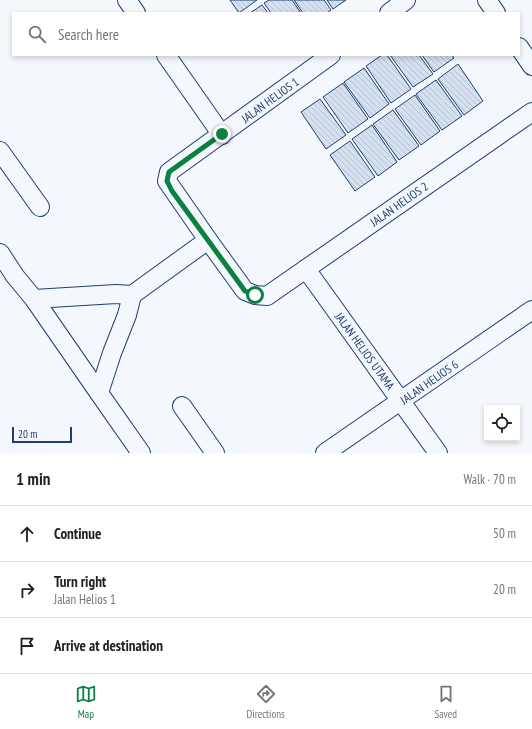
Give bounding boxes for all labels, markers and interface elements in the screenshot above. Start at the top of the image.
search box [12,12,520,56]
icon: search [26,23,48,45]
text: Search here [58,25,119,44]
street label: JALAN HELIOS 1 [238,74,302,126]
route end [213,125,231,143]
street label: JALAN HELIOS 2 [366,179,431,230]
route start [246,286,264,304]
street label: JALAN HELIOS UTAMA [331,309,398,393]
street label: JALAN HELIOS 6 [396,357,461,408]
map controls [484,405,520,441]
button: locate [484,405,520,441]
scale bar [12,425,72,444]
text: 20 m [18,427,37,441]
text: 1 min [16,468,50,490]
text: Walk · 70 m [464,471,516,488]
icon: ahead [16,523,38,545]
text: Continue [54,524,101,543]
text: 50 m [493,525,516,542]
text: Turn right [54,572,106,591]
icon: right [16,579,38,601]
text: 20 m [493,581,516,598]
text: Jalan Helios 1 [54,591,116,608]
icon: arrive [16,635,38,657]
text: Arrive at destination [54,636,163,655]
tab: Map [75,683,97,721]
tab: Directions [247,683,285,721]
tab: Saved [434,683,457,721]

